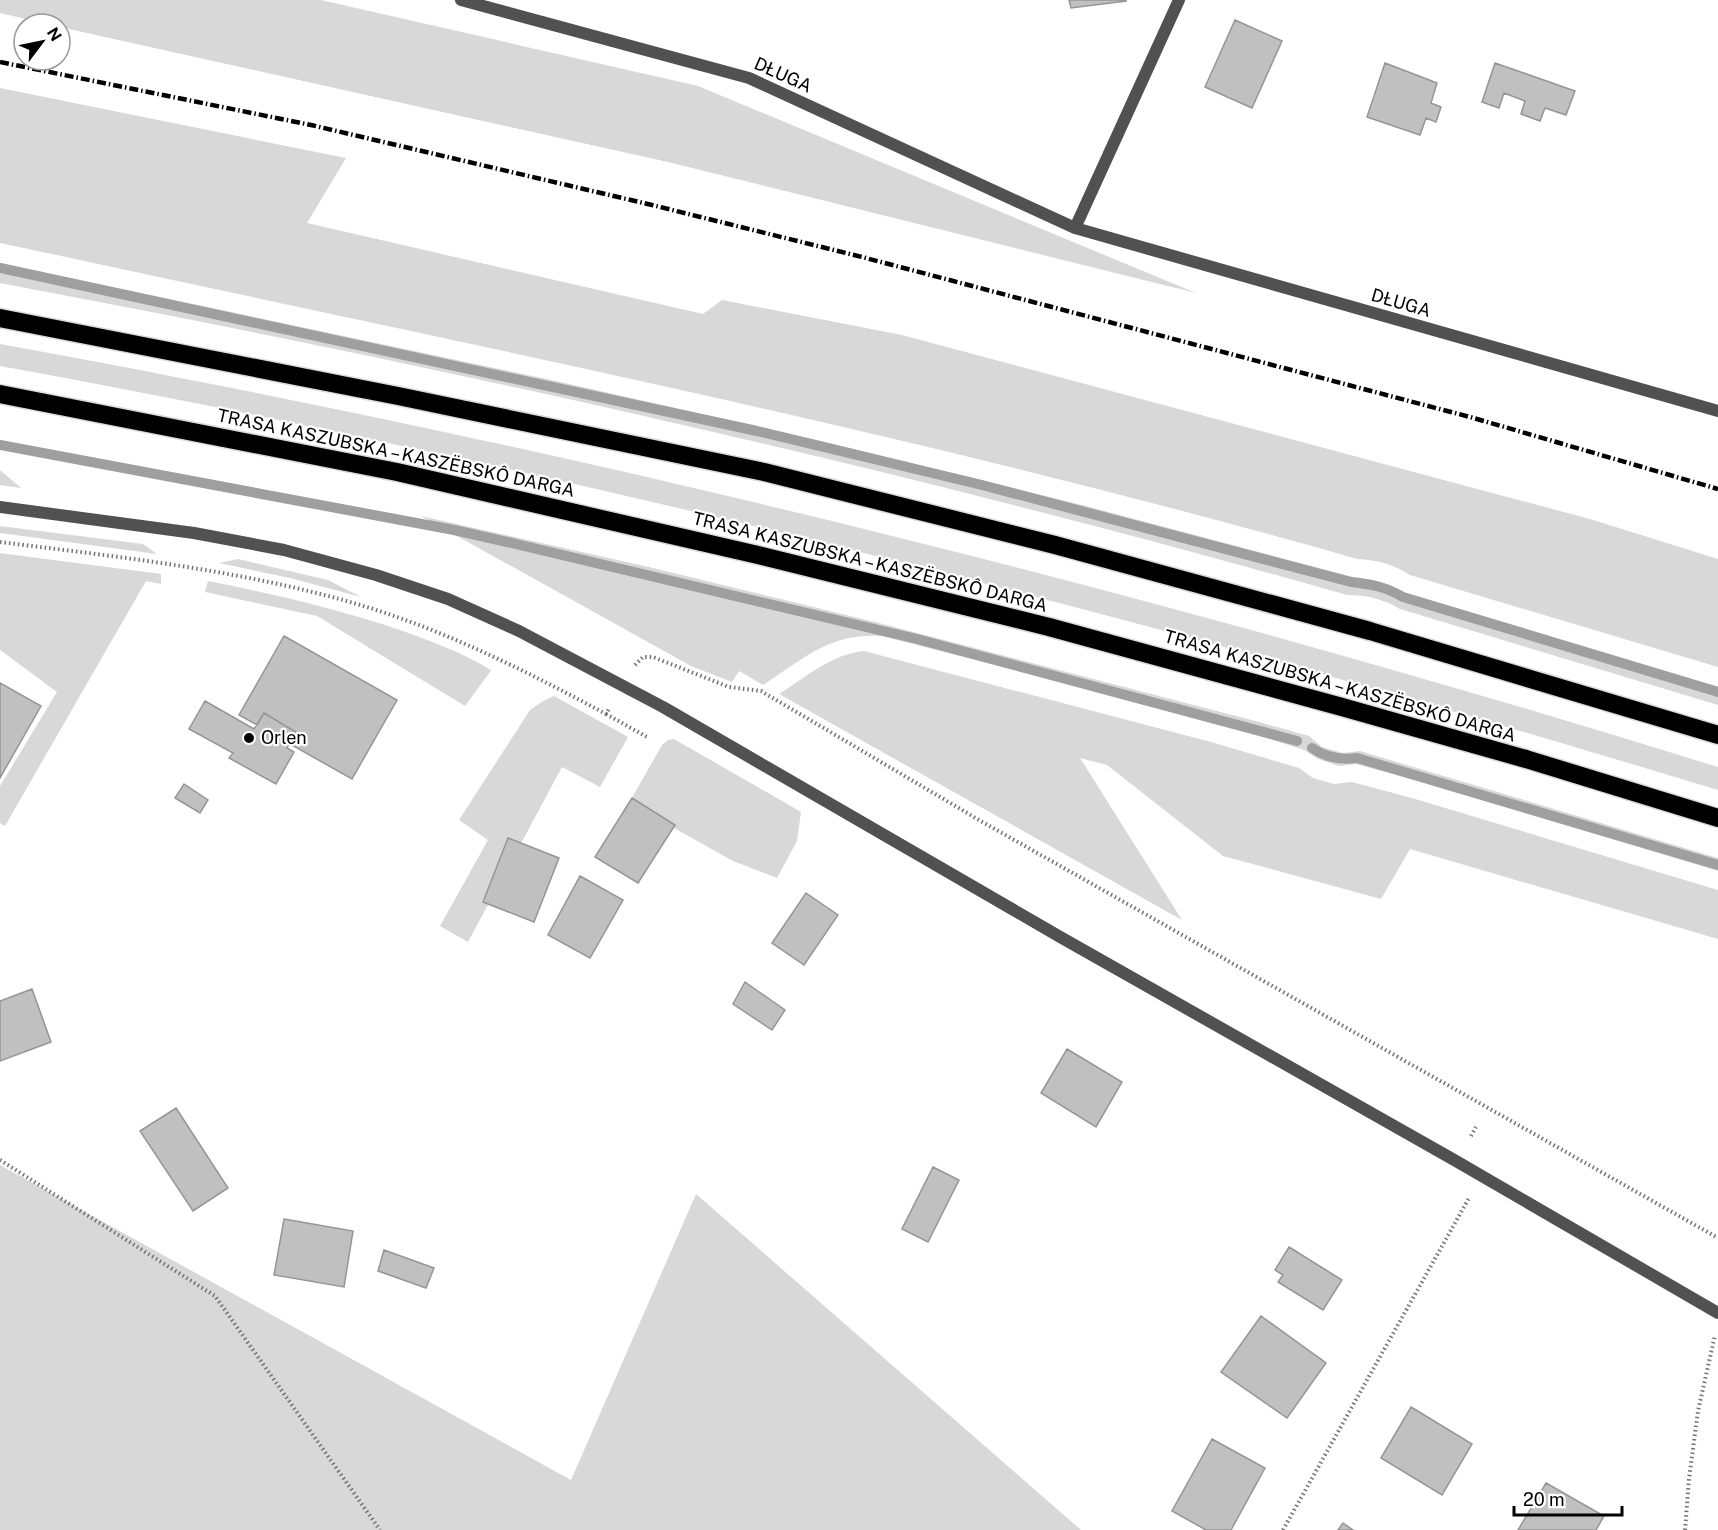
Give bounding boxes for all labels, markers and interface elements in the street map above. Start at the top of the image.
north arrow [12,12,72,72]
text: N [43,24,66,45]
street label: DŁUGA [751,53,816,97]
street label: DŁUGA [1369,284,1434,321]
street label: TRASA KASZUBSKA – KASZËBSKÔ DARGA [215,403,577,501]
street label: TRASA KASZUBSKA – KASZËBSKÔ DARGA [690,506,1050,616]
street label: TRASA KASZUBSKA – KASZËBSKÔ DARGA [1162,624,1519,746]
place label: Orlen [261,727,307,748]
marker: Orlen [242,731,256,745]
scale bar [1514,1479,1622,1517]
text: 20 m [1523,1489,1565,1510]

